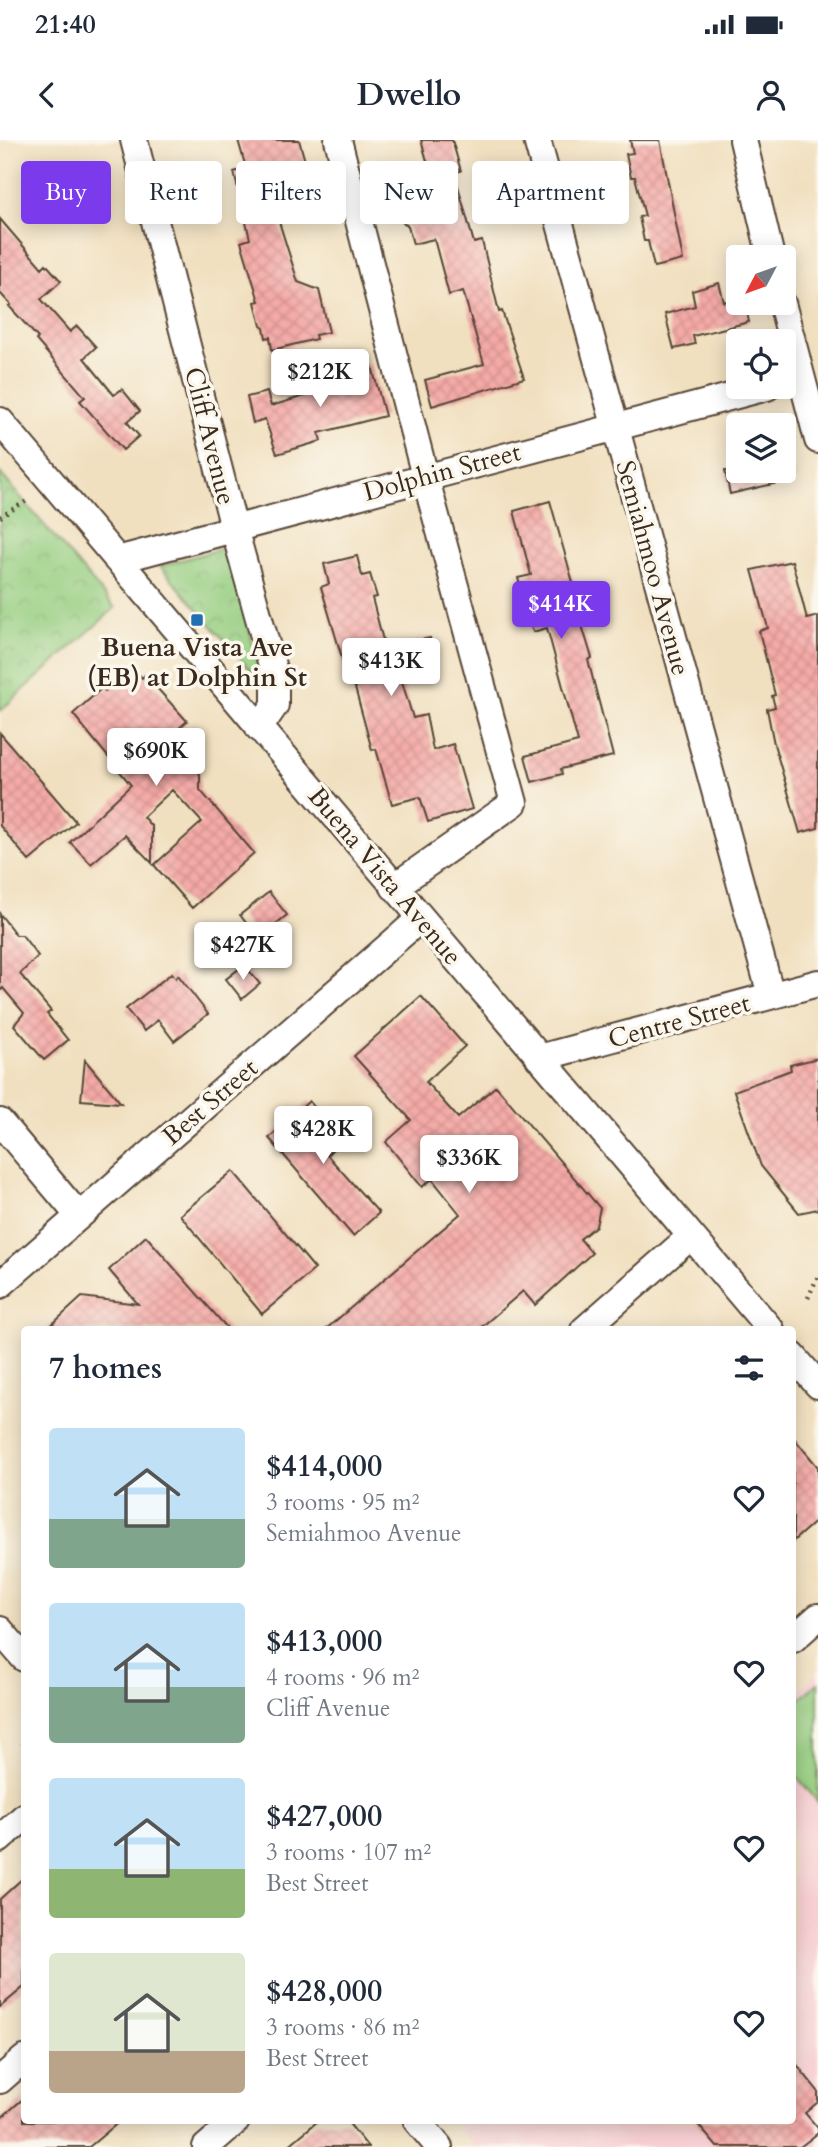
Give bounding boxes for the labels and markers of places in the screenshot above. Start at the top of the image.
pin: $212K [271,350,369,409]
pin: $414K [512,582,610,641]
marker: Buena Vista Ave (EB) at Dolphin St [189,612,205,628]
place label: Buena Vista Ave (EB) at Dolphin St [87,630,307,695]
pin: $413K [342,638,440,698]
pin: $690K [107,728,205,788]
pin: $427K [194,922,292,982]
pin: $428K [274,1107,372,1166]
pin: $336K [420,1136,518,1195]

